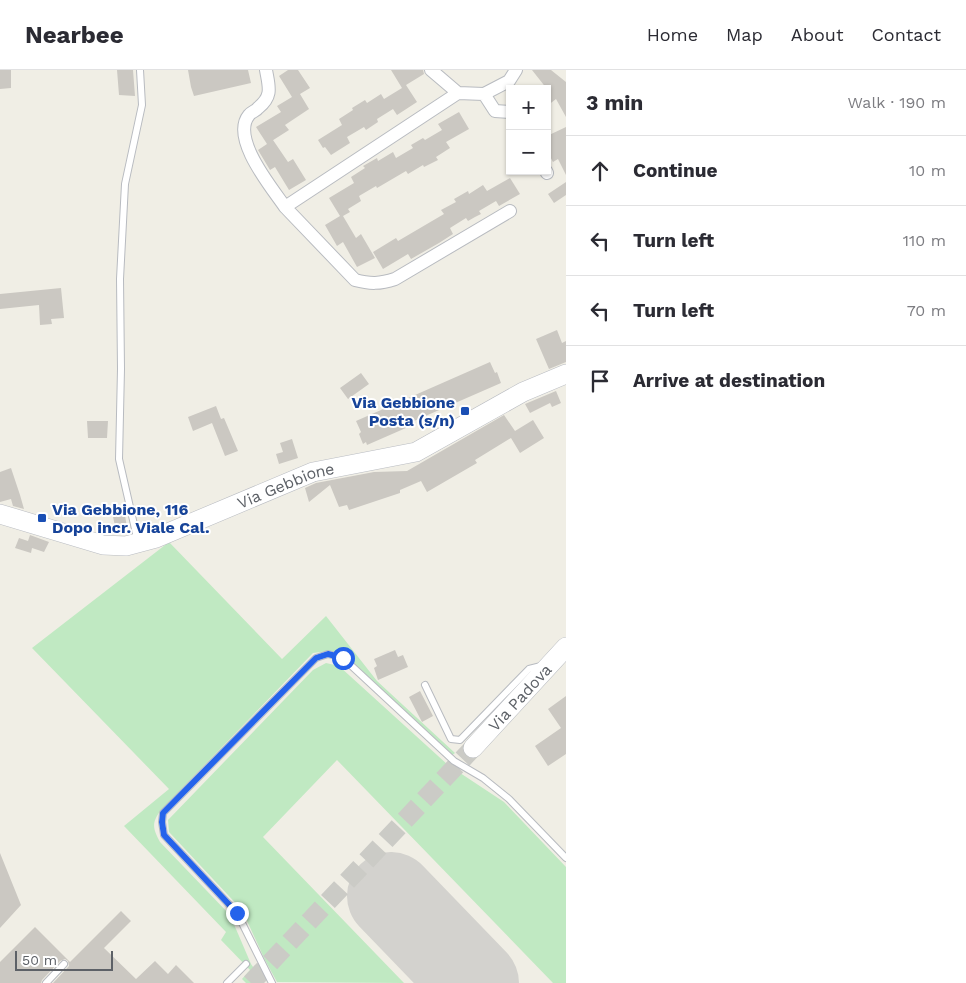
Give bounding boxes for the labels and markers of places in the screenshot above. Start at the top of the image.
place label: Via Gebbione Posta (s/n) [351,393,455,430]
marker: Via Gebbione Posta (s/n) [459,405,471,417]
place label: Via Gebbione, 116 Dopo incr. Viale Cal. [52,500,210,537]
marker: Via Gebbione, 116 Dopo incr. Viale Cal. [36,512,48,524]

